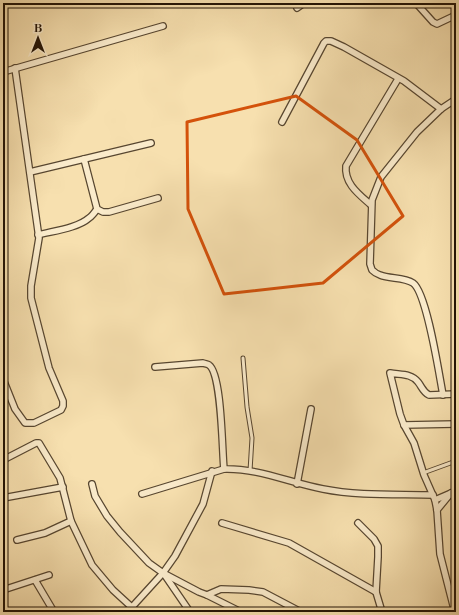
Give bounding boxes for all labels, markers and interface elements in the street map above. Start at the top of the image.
north arrow [18,18,58,58]
text: B [34,22,42,36]

